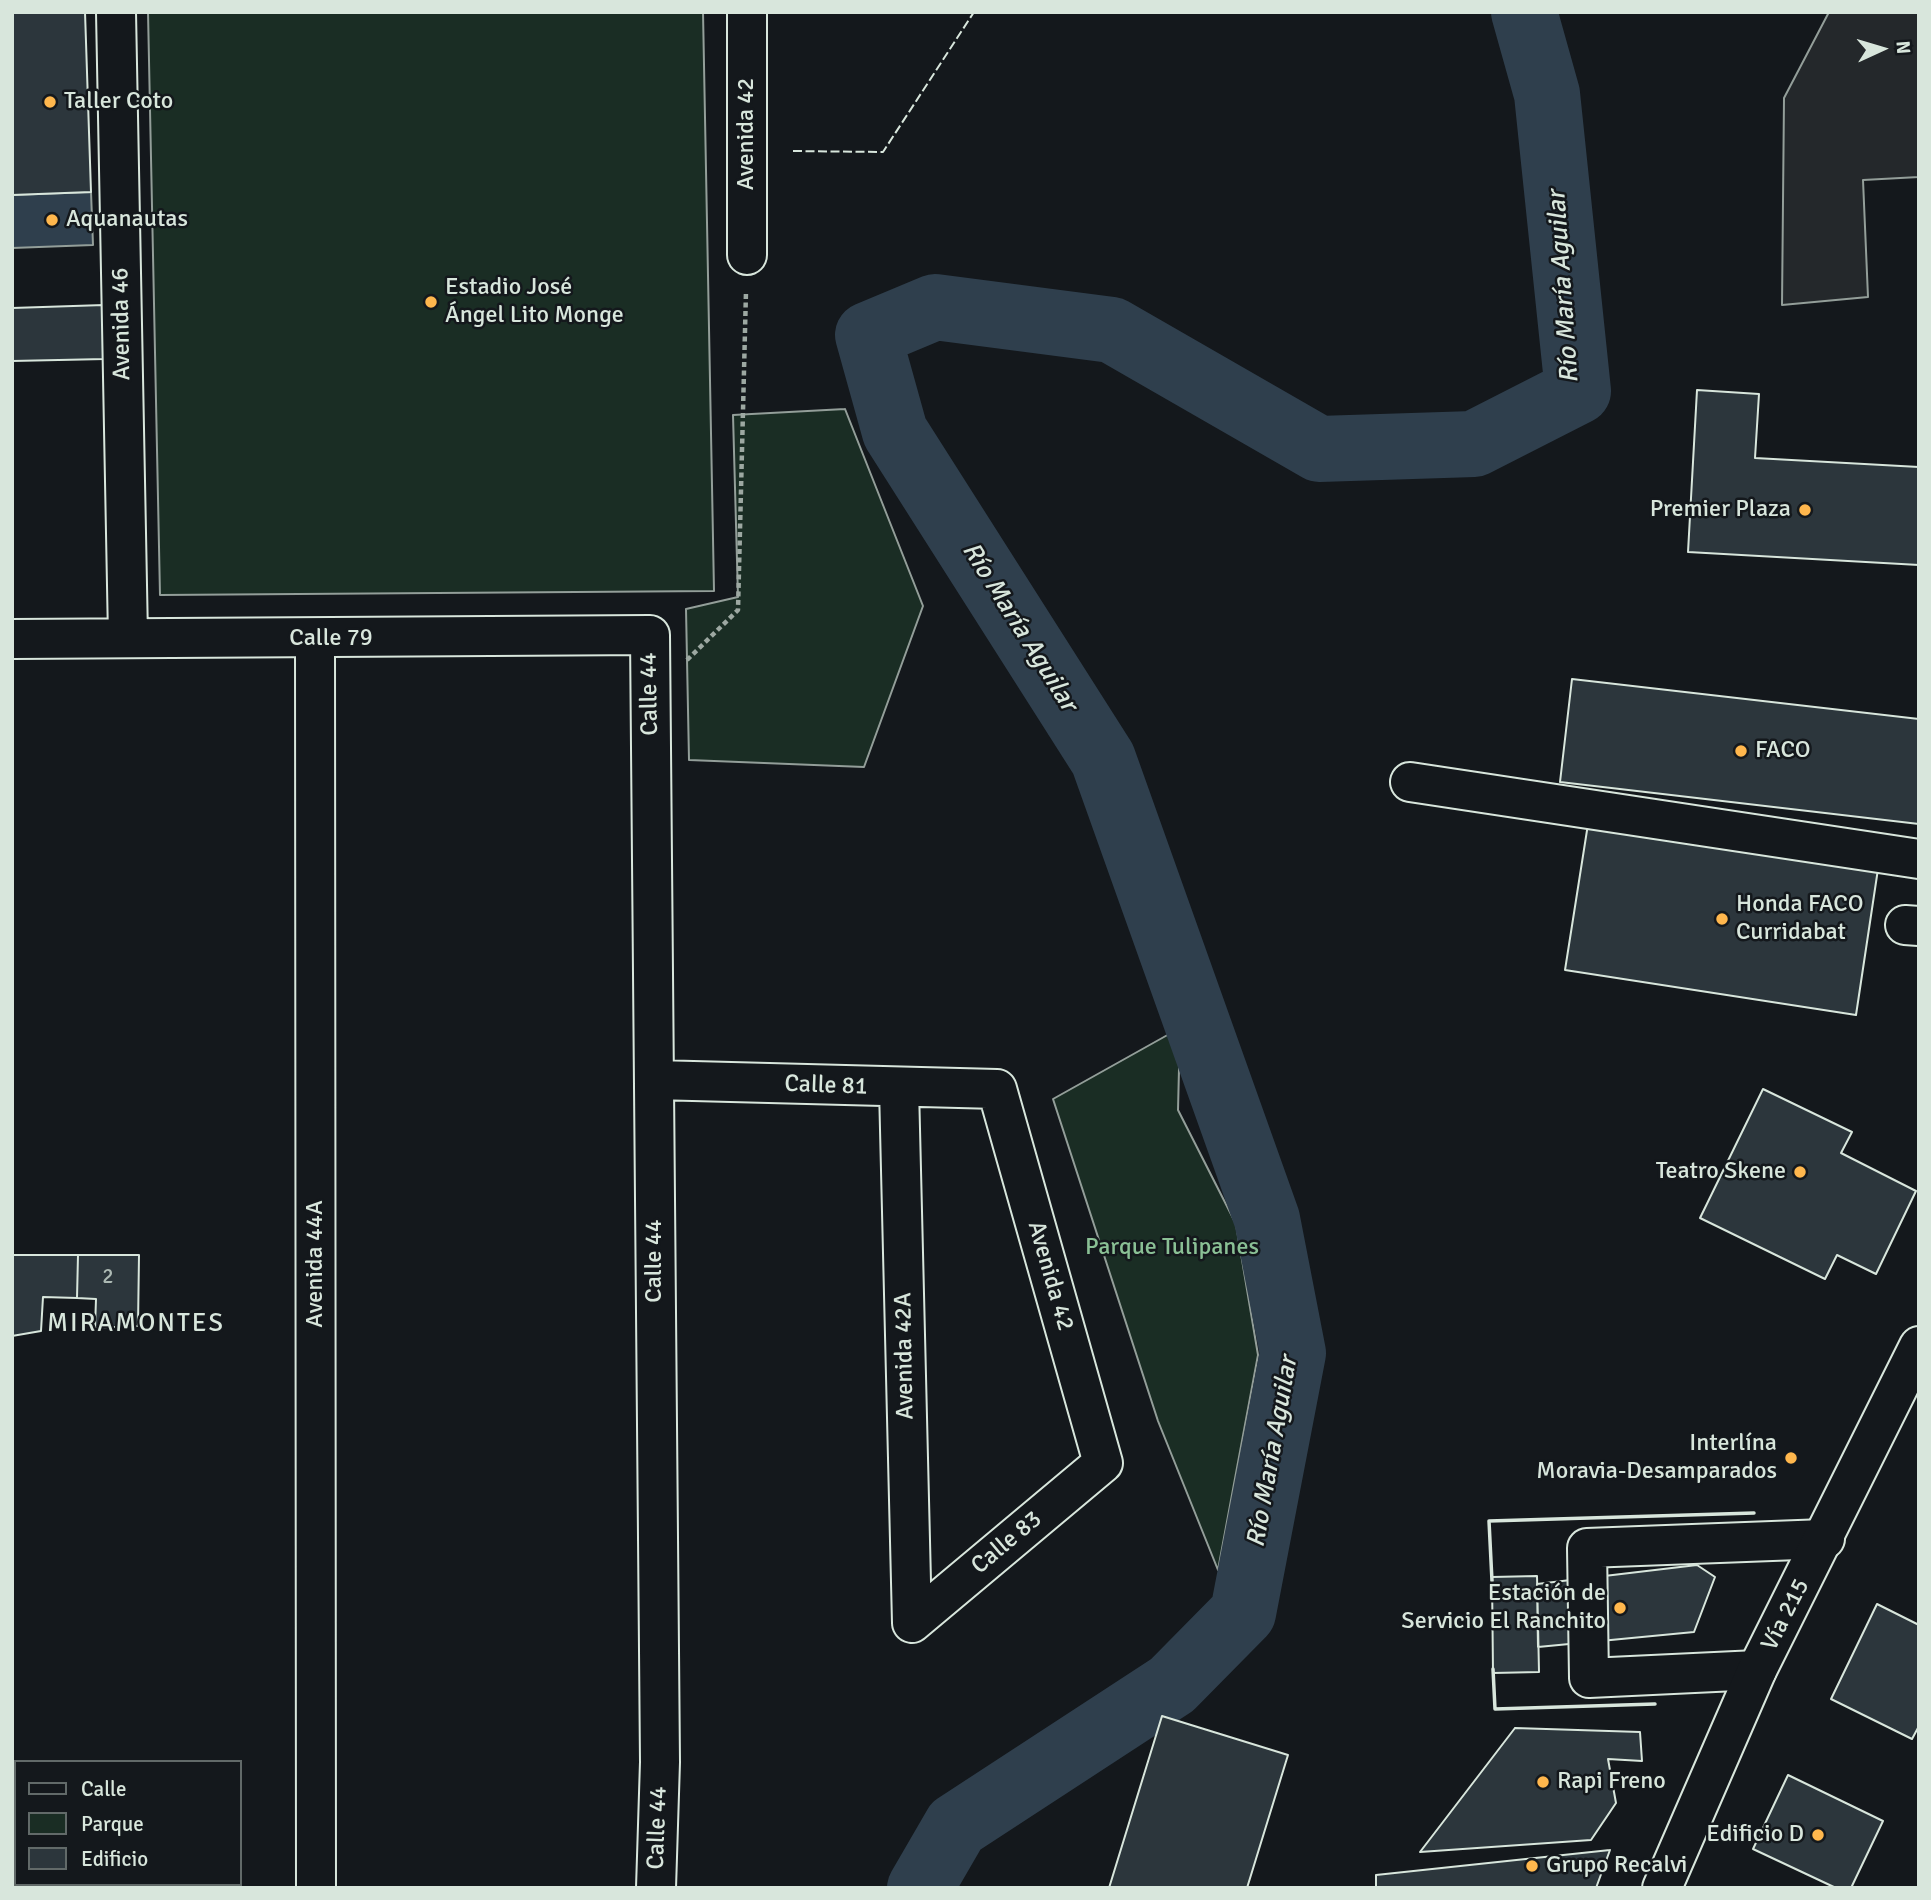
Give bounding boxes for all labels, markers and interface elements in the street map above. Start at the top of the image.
north arrow [1847,14,1917,84]
text: N [1891,40,1915,55]
street label: Avenida 42 [733,78,761,190]
place label: Taller Coto [64,88,173,116]
marker: Taller Coto [42,94,58,110]
water label: Río María Aguilar [1542,190,1586,384]
place label: Aquanautas [66,206,188,234]
marker: Aquanautas [44,212,60,228]
street label: Avenida 46 [107,267,137,381]
place label: Estadio José Ángel Lito Monge [445,274,624,330]
marker: Estadio José Ángel Lito Monge [423,294,439,310]
place label: Premier Plaza [1650,496,1791,524]
marker: Premier Plaza [1797,502,1813,518]
water label: Río María Aguilar [955,537,1083,717]
street label: Calle 79 [289,625,373,653]
street label: Calle 44 [635,652,665,736]
place label: FACO [1755,737,1811,765]
marker: FACO [1733,743,1749,759]
place label: Honda FACO Curridabat [1736,891,1863,947]
marker: Honda FACO Curridabat [1714,911,1730,927]
street label: Calle 81 [784,1070,868,1102]
place label: Teatro Skene [1656,1158,1786,1186]
marker: Teatro Skene [1792,1164,1808,1180]
street label: Avenida 44A [302,1200,330,1328]
street label: Avenida 42 [1021,1218,1079,1334]
street label: Calle 44 [641,1219,669,1303]
park label: Parque Tulipanes [1085,1234,1259,1262]
house number: 2 [102,1264,114,1290]
street label: Avenida 42A [889,1292,921,1420]
district label: MIRAMONTES [48,1308,224,1340]
water label: Río María Aguilar [1241,1354,1305,1550]
place label: Interlína Moravia-Desamparados [1536,1430,1777,1486]
marker: Interlína Moravia-Desamparados [1783,1450,1799,1466]
street label: Calle 83 [966,1505,1048,1581]
street label: Vía 215 [1756,1574,1816,1656]
place label: Estación de Servicio El Ranchito [1401,1580,1606,1636]
marker: Estación de Servicio El Ranchito [1612,1600,1628,1616]
legend [14,1760,242,1886]
place label: Rapi Freno [1557,1768,1666,1796]
marker: Rapi Freno [1535,1774,1551,1790]
text: Calle [81,1776,127,1802]
street label: Calle 44 [642,1786,674,1870]
text: Parque [81,1811,144,1837]
place label: Edificio D [1706,1821,1804,1849]
marker: Edificio D [1810,1827,1826,1843]
text: Edificio [81,1846,148,1872]
place label: Grupo Recalvi [1546,1852,1687,1880]
marker: Grupo Recalvi [1524,1858,1540,1874]

